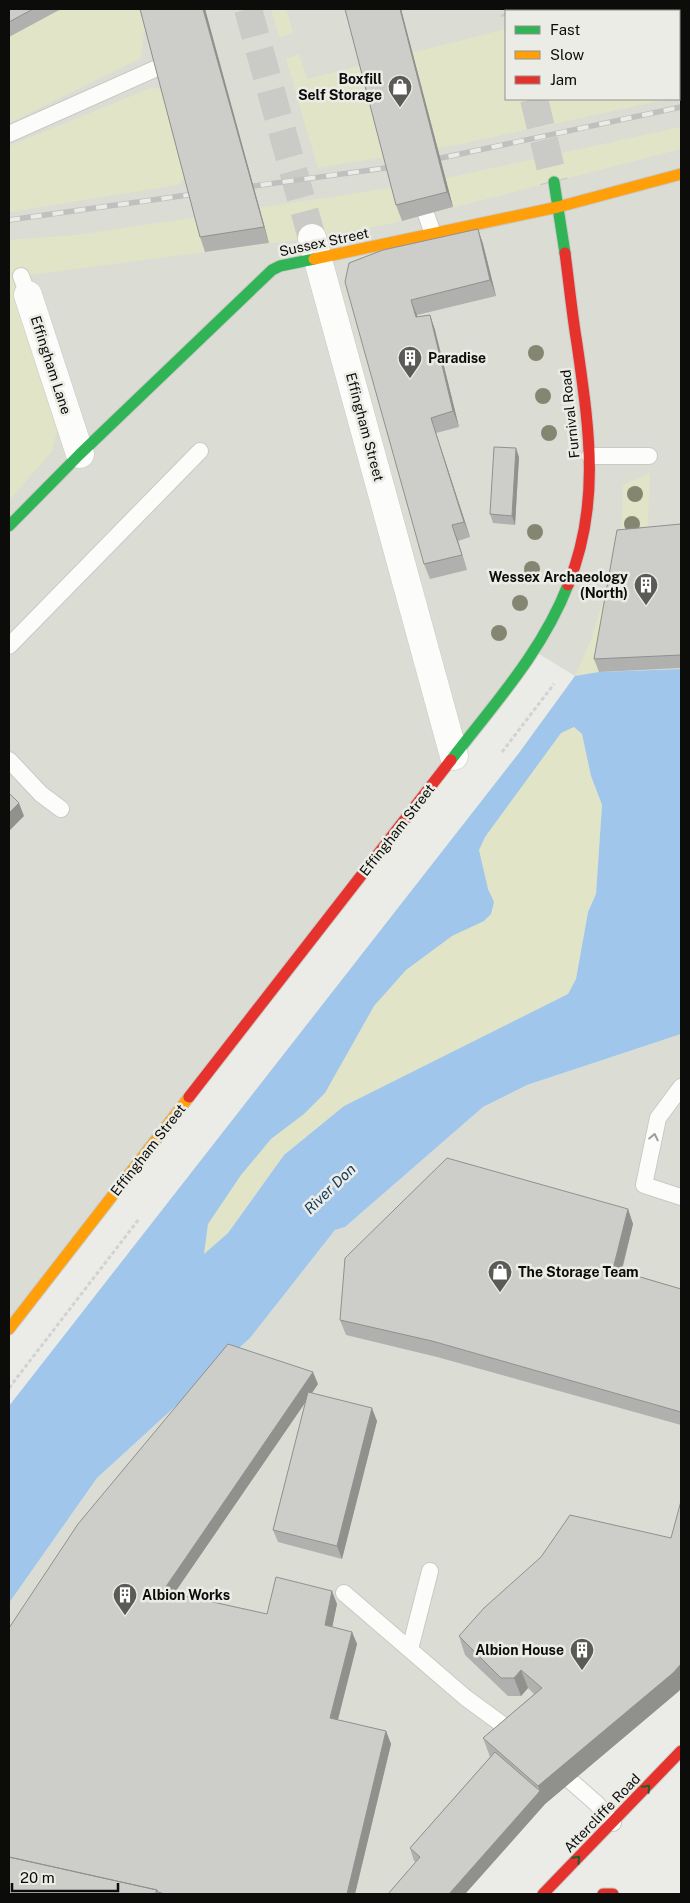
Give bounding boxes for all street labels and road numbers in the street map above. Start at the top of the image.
street label: Sussex Street [278,225,370,259]
street label: Effingham Lane [28,314,74,416]
street label: Furnival Road [557,369,583,459]
street label: Effingham Street [343,371,387,483]
street label: Effingham Street [356,781,438,879]
street label: Effingham Street [107,1101,189,1199]
street label: Attercliffe Road [561,1771,643,1855]

